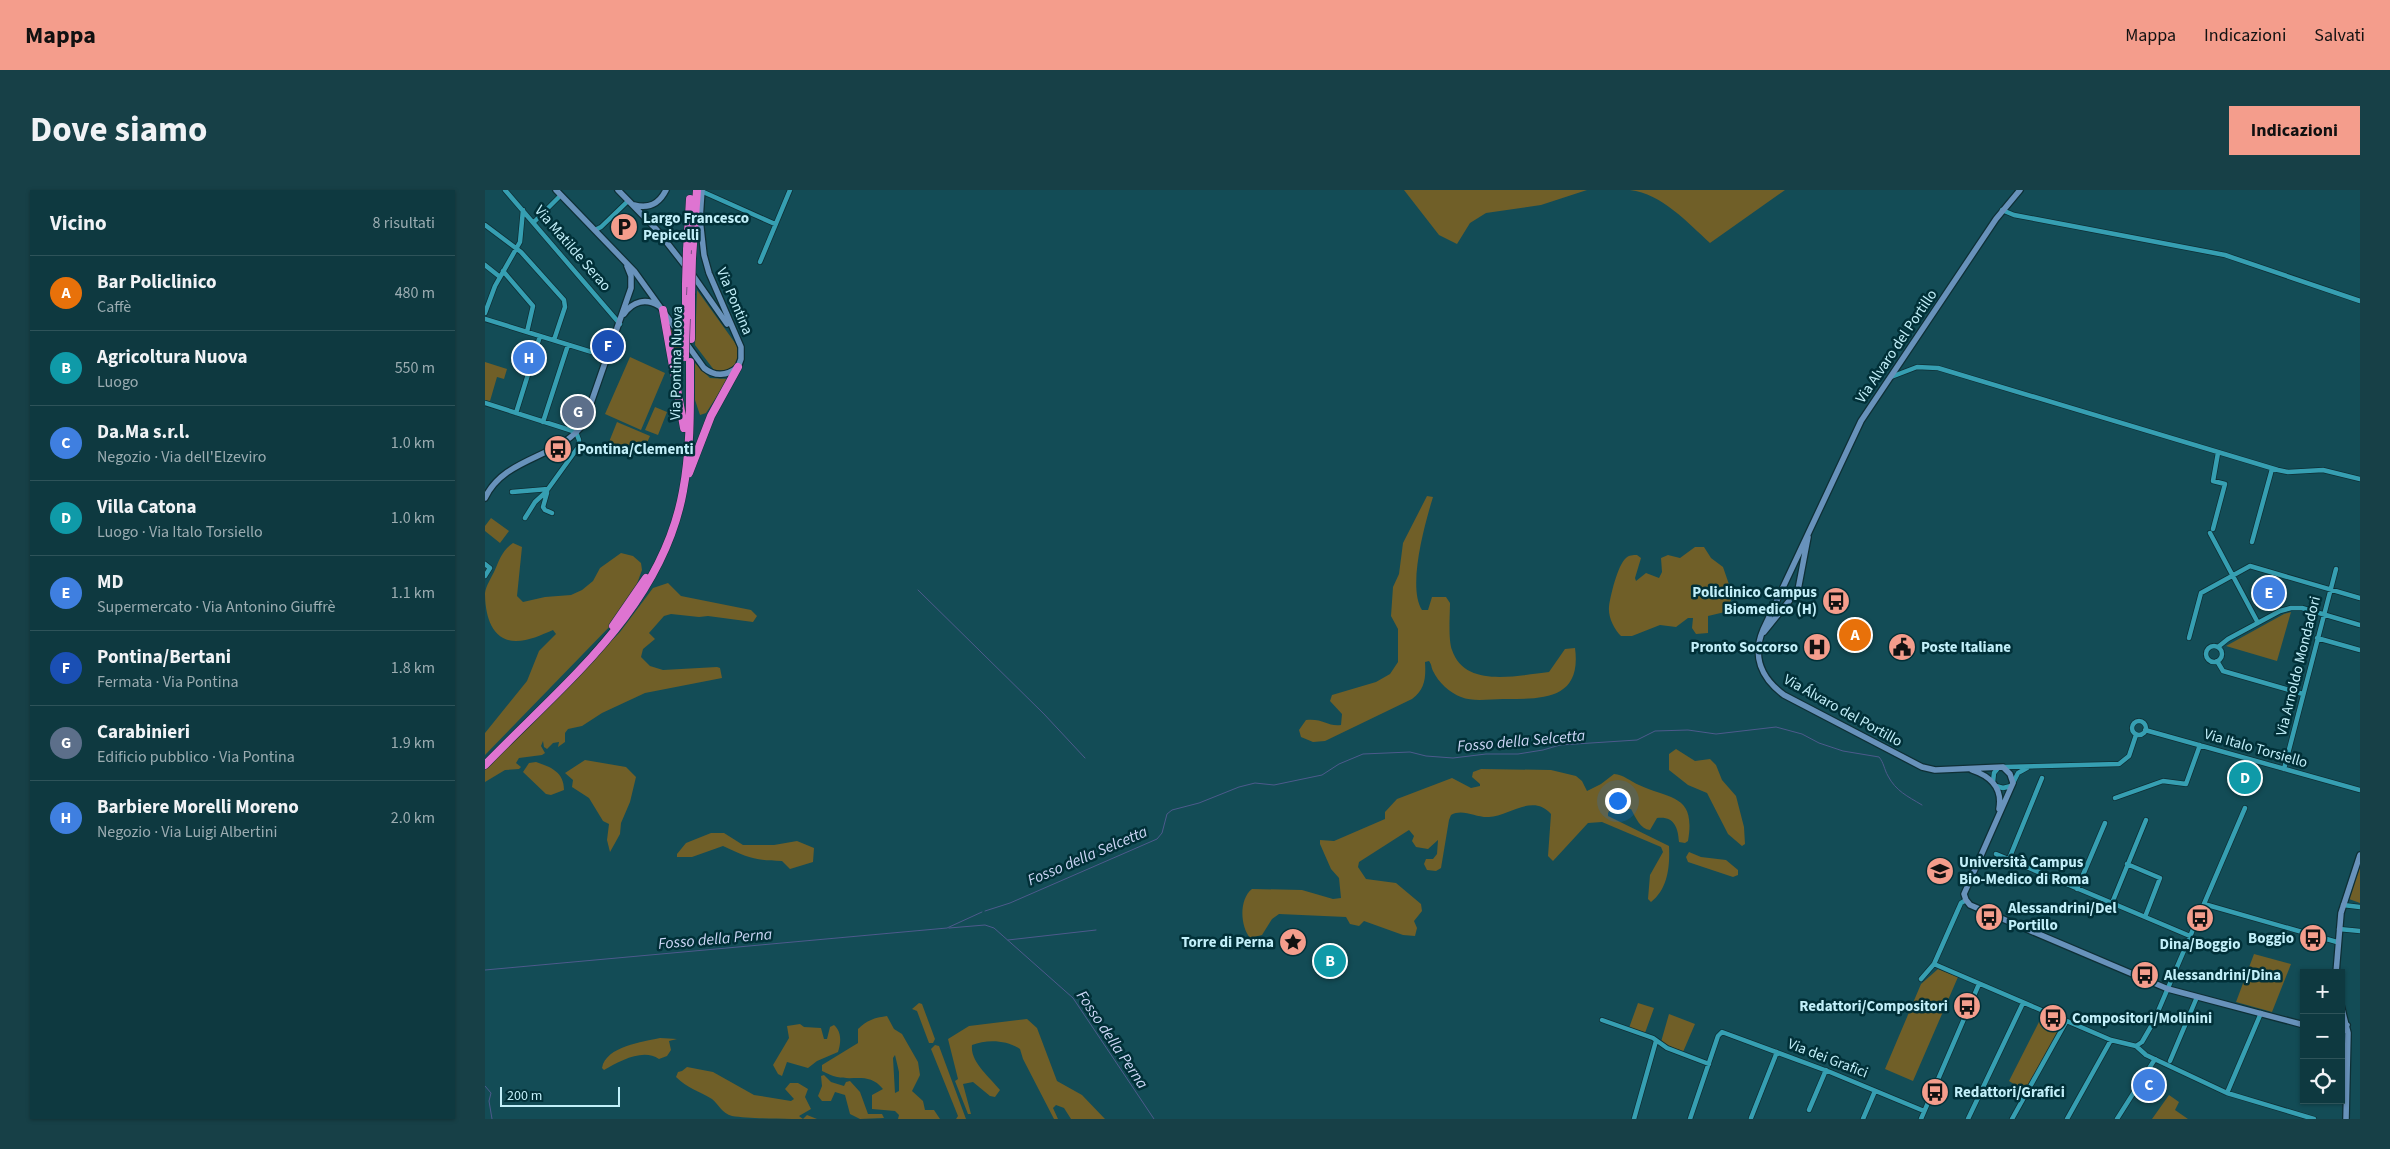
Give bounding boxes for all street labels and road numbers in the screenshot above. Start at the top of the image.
street label: Via Matilde Serao [529,201,616,296]
street label: Via Pontina [711,264,758,338]
street label: Via Alvaro del Portillo [1851,285,1942,407]
street label: Via Pontina Nuova [665,306,688,420]
street label: Via Arnoldo Mondadori [2271,594,2326,738]
street label: Via Álvaro del Portillo [1779,669,1906,752]
street label: Via Italo Torsiello [2202,724,2310,773]
street label: Via dei Grafici [1785,1033,1871,1083]

